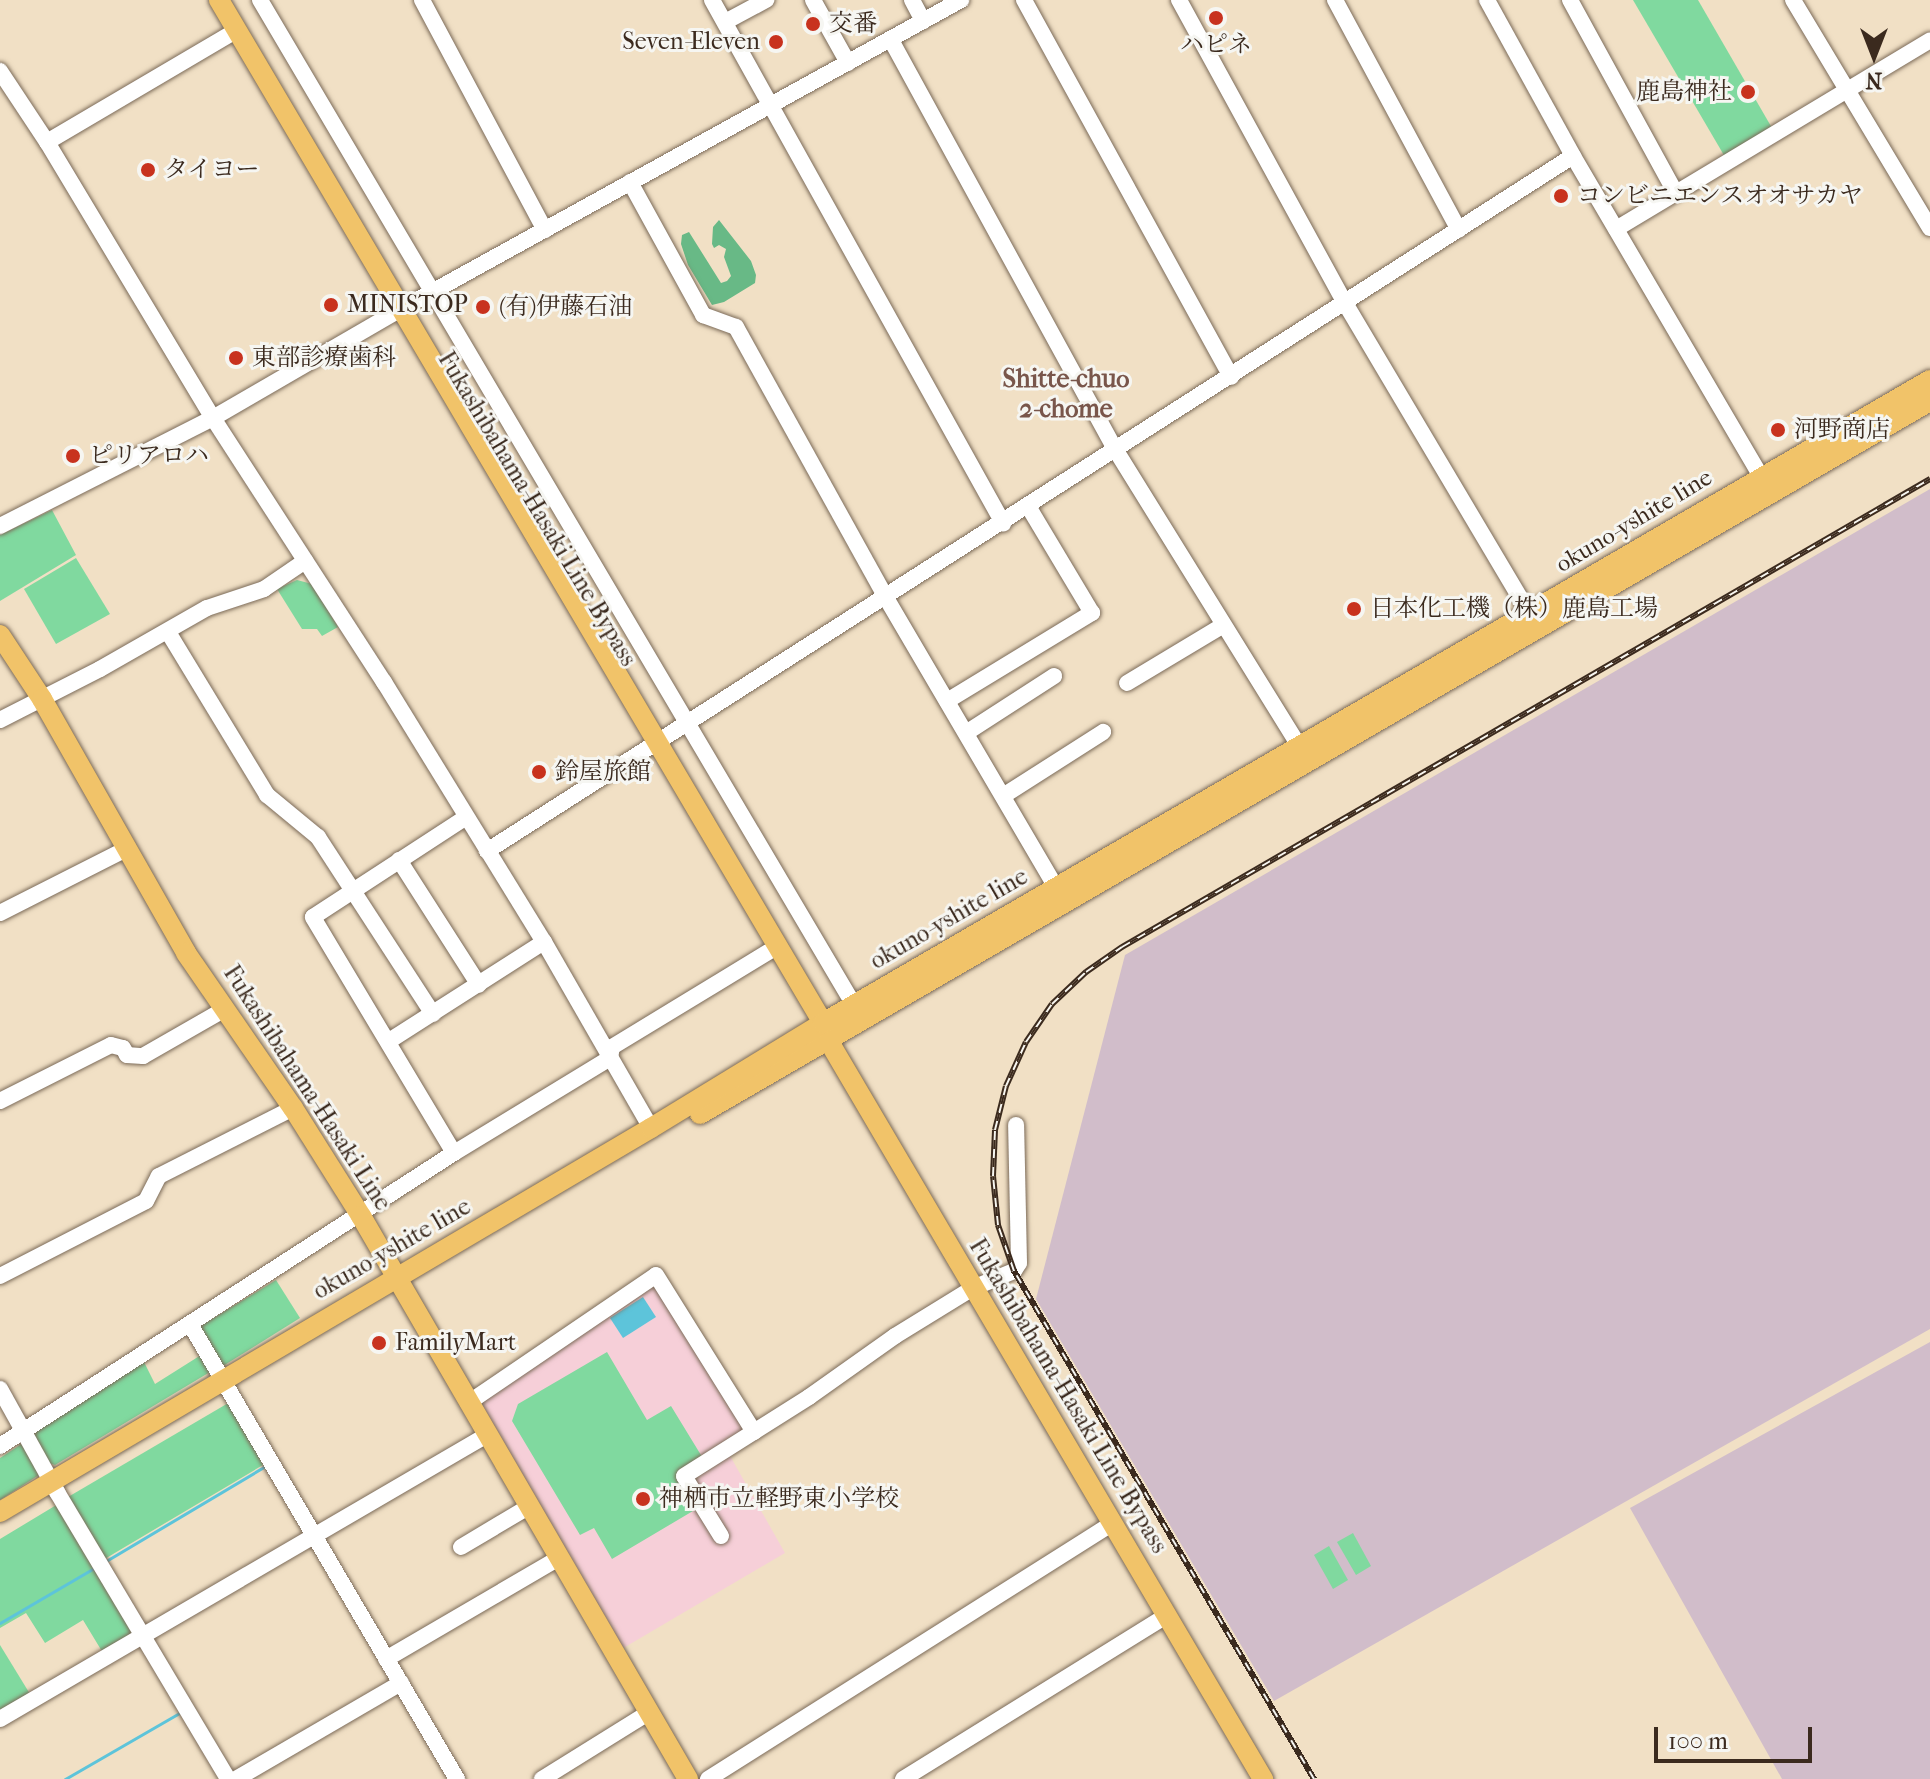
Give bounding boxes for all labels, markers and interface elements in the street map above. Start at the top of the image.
marker: ハピネ [1207,9,1225,27]
place label: 交番 [829,10,877,38]
marker: 交番 [804,15,822,33]
north arrow [1834,16,1914,96]
place label: Seven-Eleven [622,28,760,56]
place label: ハピネ [1180,31,1252,59]
marker: Seven-Eleven [767,33,785,51]
text: N [1866,67,1882,93]
place label: 鹿島神社 [1636,78,1732,106]
marker: 鹿島神社 [1739,83,1757,101]
place label: タイヨー [164,156,260,184]
marker: タイヨー [139,161,157,179]
place label: コンビニエンスオオサカヤ [1577,182,1865,210]
marker: コンビニエンスオオサカヤ [1552,187,1570,205]
place label: MINISTOP [347,291,468,319]
place label: (有)伊藤石油 [499,293,632,321]
marker: MINISTOP [322,296,340,314]
marker: (有)伊藤石油 [474,298,492,316]
place label: 東部診療歯科 [252,344,396,372]
street label: Fukashibahama-Hasaki Line Bypass [432,347,642,671]
marker: 東部診療歯科 [227,349,245,367]
district label: Shitte-chuo 2-chome [1002,363,1130,424]
place label: 河野商店 [1794,416,1890,444]
marker: 河野商店 [1769,421,1787,439]
place label: ピリアロハ [89,442,209,470]
marker: ピリアロハ [64,447,82,465]
street label: okuno-yshite line [1551,463,1717,579]
place label: 日本化工機（株）鹿島工場 [1370,595,1658,623]
marker: 日本化工機（株）鹿島工場 [1345,600,1363,618]
place label: 鈴屋旅館 [555,758,651,786]
marker: 鈴屋旅館 [530,763,548,781]
street label: okuno-yshite line [865,862,1033,976]
street label: Fukashibahama-Hasaki Line [217,960,397,1216]
street label: okuno-yshite line [308,1192,476,1306]
street label: Fukashibahama-Hasaki Line Bypass [963,1234,1173,1558]
place label: FamilyMart [395,1329,516,1357]
marker: FamilyMart [370,1334,388,1352]
place label: 神栖市立軽野東小学校 [659,1485,899,1513]
marker: 神栖市立軽野東小学校 [634,1490,652,1508]
scale bar [1658,1711,1816,1761]
text: 100 m [1668,1727,1728,1755]

